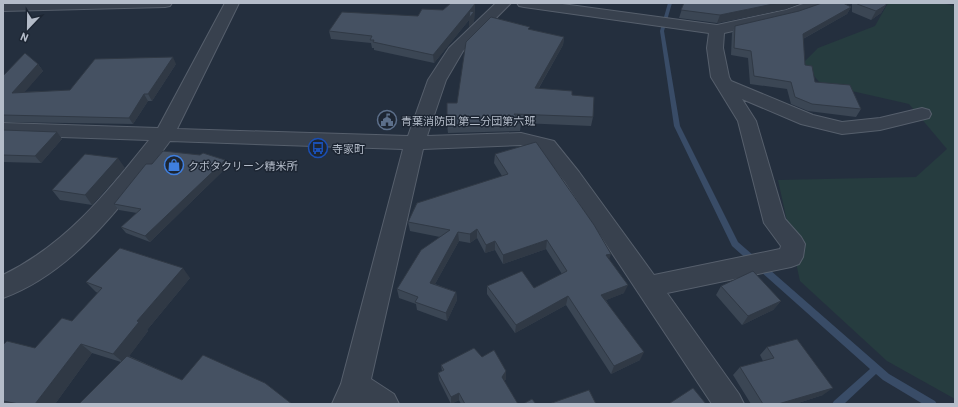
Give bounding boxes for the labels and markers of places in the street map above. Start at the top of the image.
public building icon: 青葉消防団 第二分団第六班 [376,109,398,131]
place label: 青葉消防団 第二分団第六班 [401,114,535,127]
bus stop icon: 寺家町 [307,137,329,159]
place label: 寺家町 [332,142,365,155]
shop icon: クボタクリーン精米所 [163,154,185,176]
place label: クボタクリーン精米所 [188,159,298,172]

